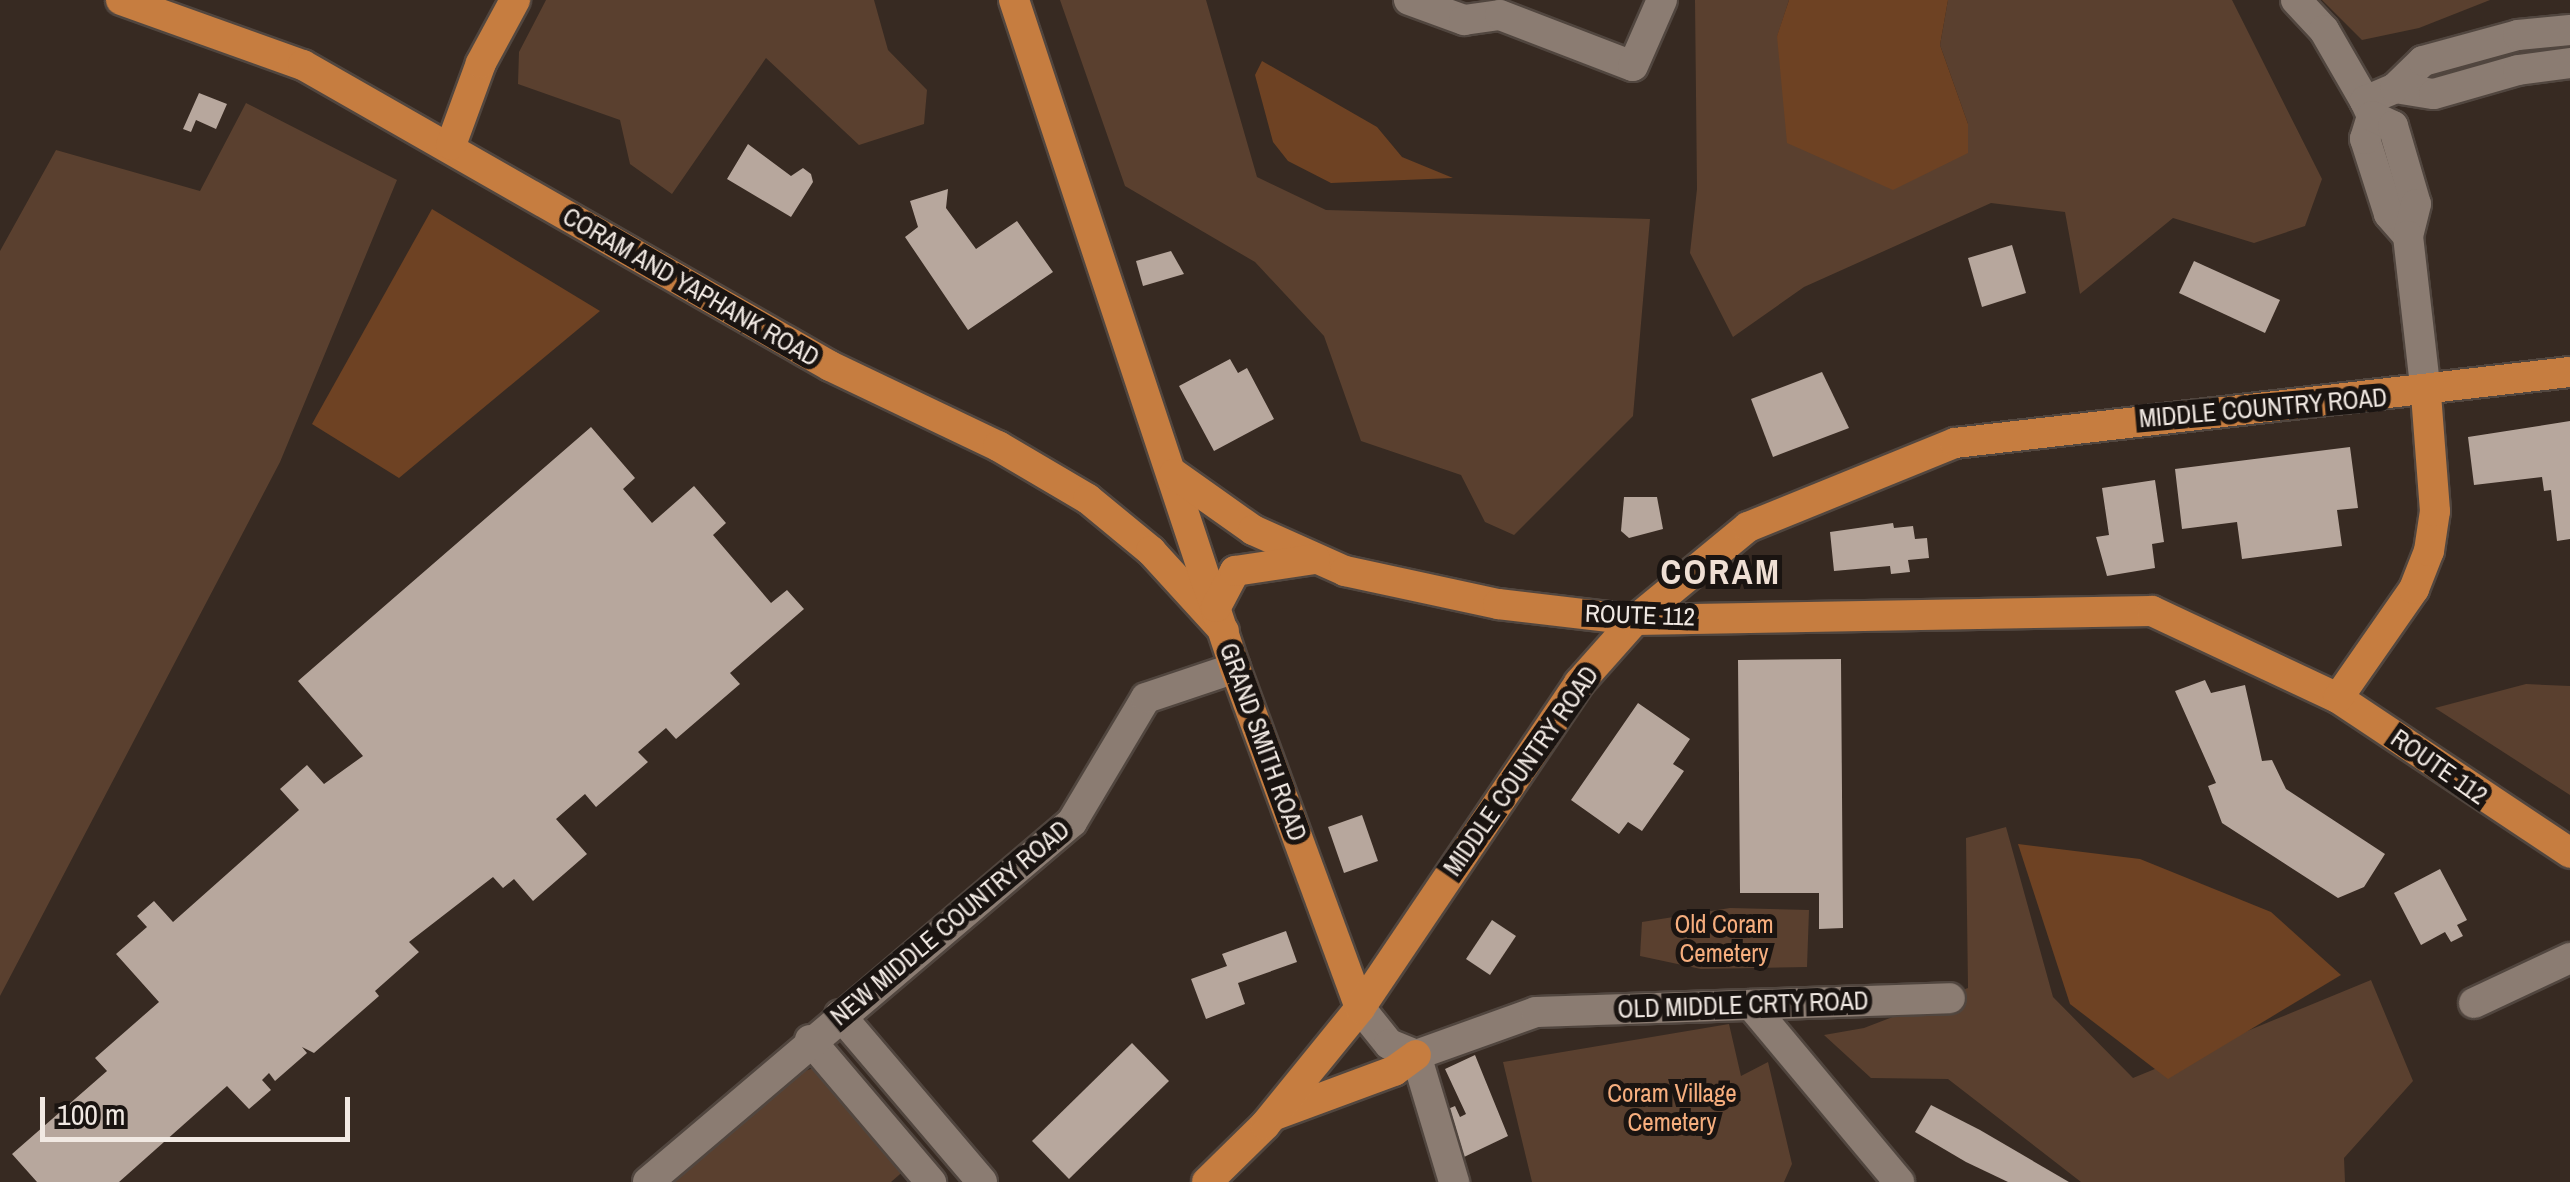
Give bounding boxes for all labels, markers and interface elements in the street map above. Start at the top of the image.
street label: CORAM AND YAPHANK ROAD [557,201,825,373]
street label: MIDDLE COUNTRY ROAD [2138,382,2388,434]
district label: CORAM [1661,551,1781,593]
street label: ROUTE 112 [1584,598,1696,632]
street label: GRAND SMITH ROAD [1213,639,1313,845]
street label: MIDDLE COUNTRY ROAD [1437,660,1605,882]
street label: ROUTE 112 [2385,723,2493,811]
street label: NEW MIDDLE COUNTRY ROAD [824,814,1076,1032]
park label: Old Coram Cemetery [1674,910,1774,969]
street label: OLD MIDDLE CRTY ROAD [1617,986,1869,1024]
scale bar [45,1077,355,1139]
park label: Coram Village Cemetery [1607,1079,1737,1138]
text: 100 m [57,1094,125,1134]

